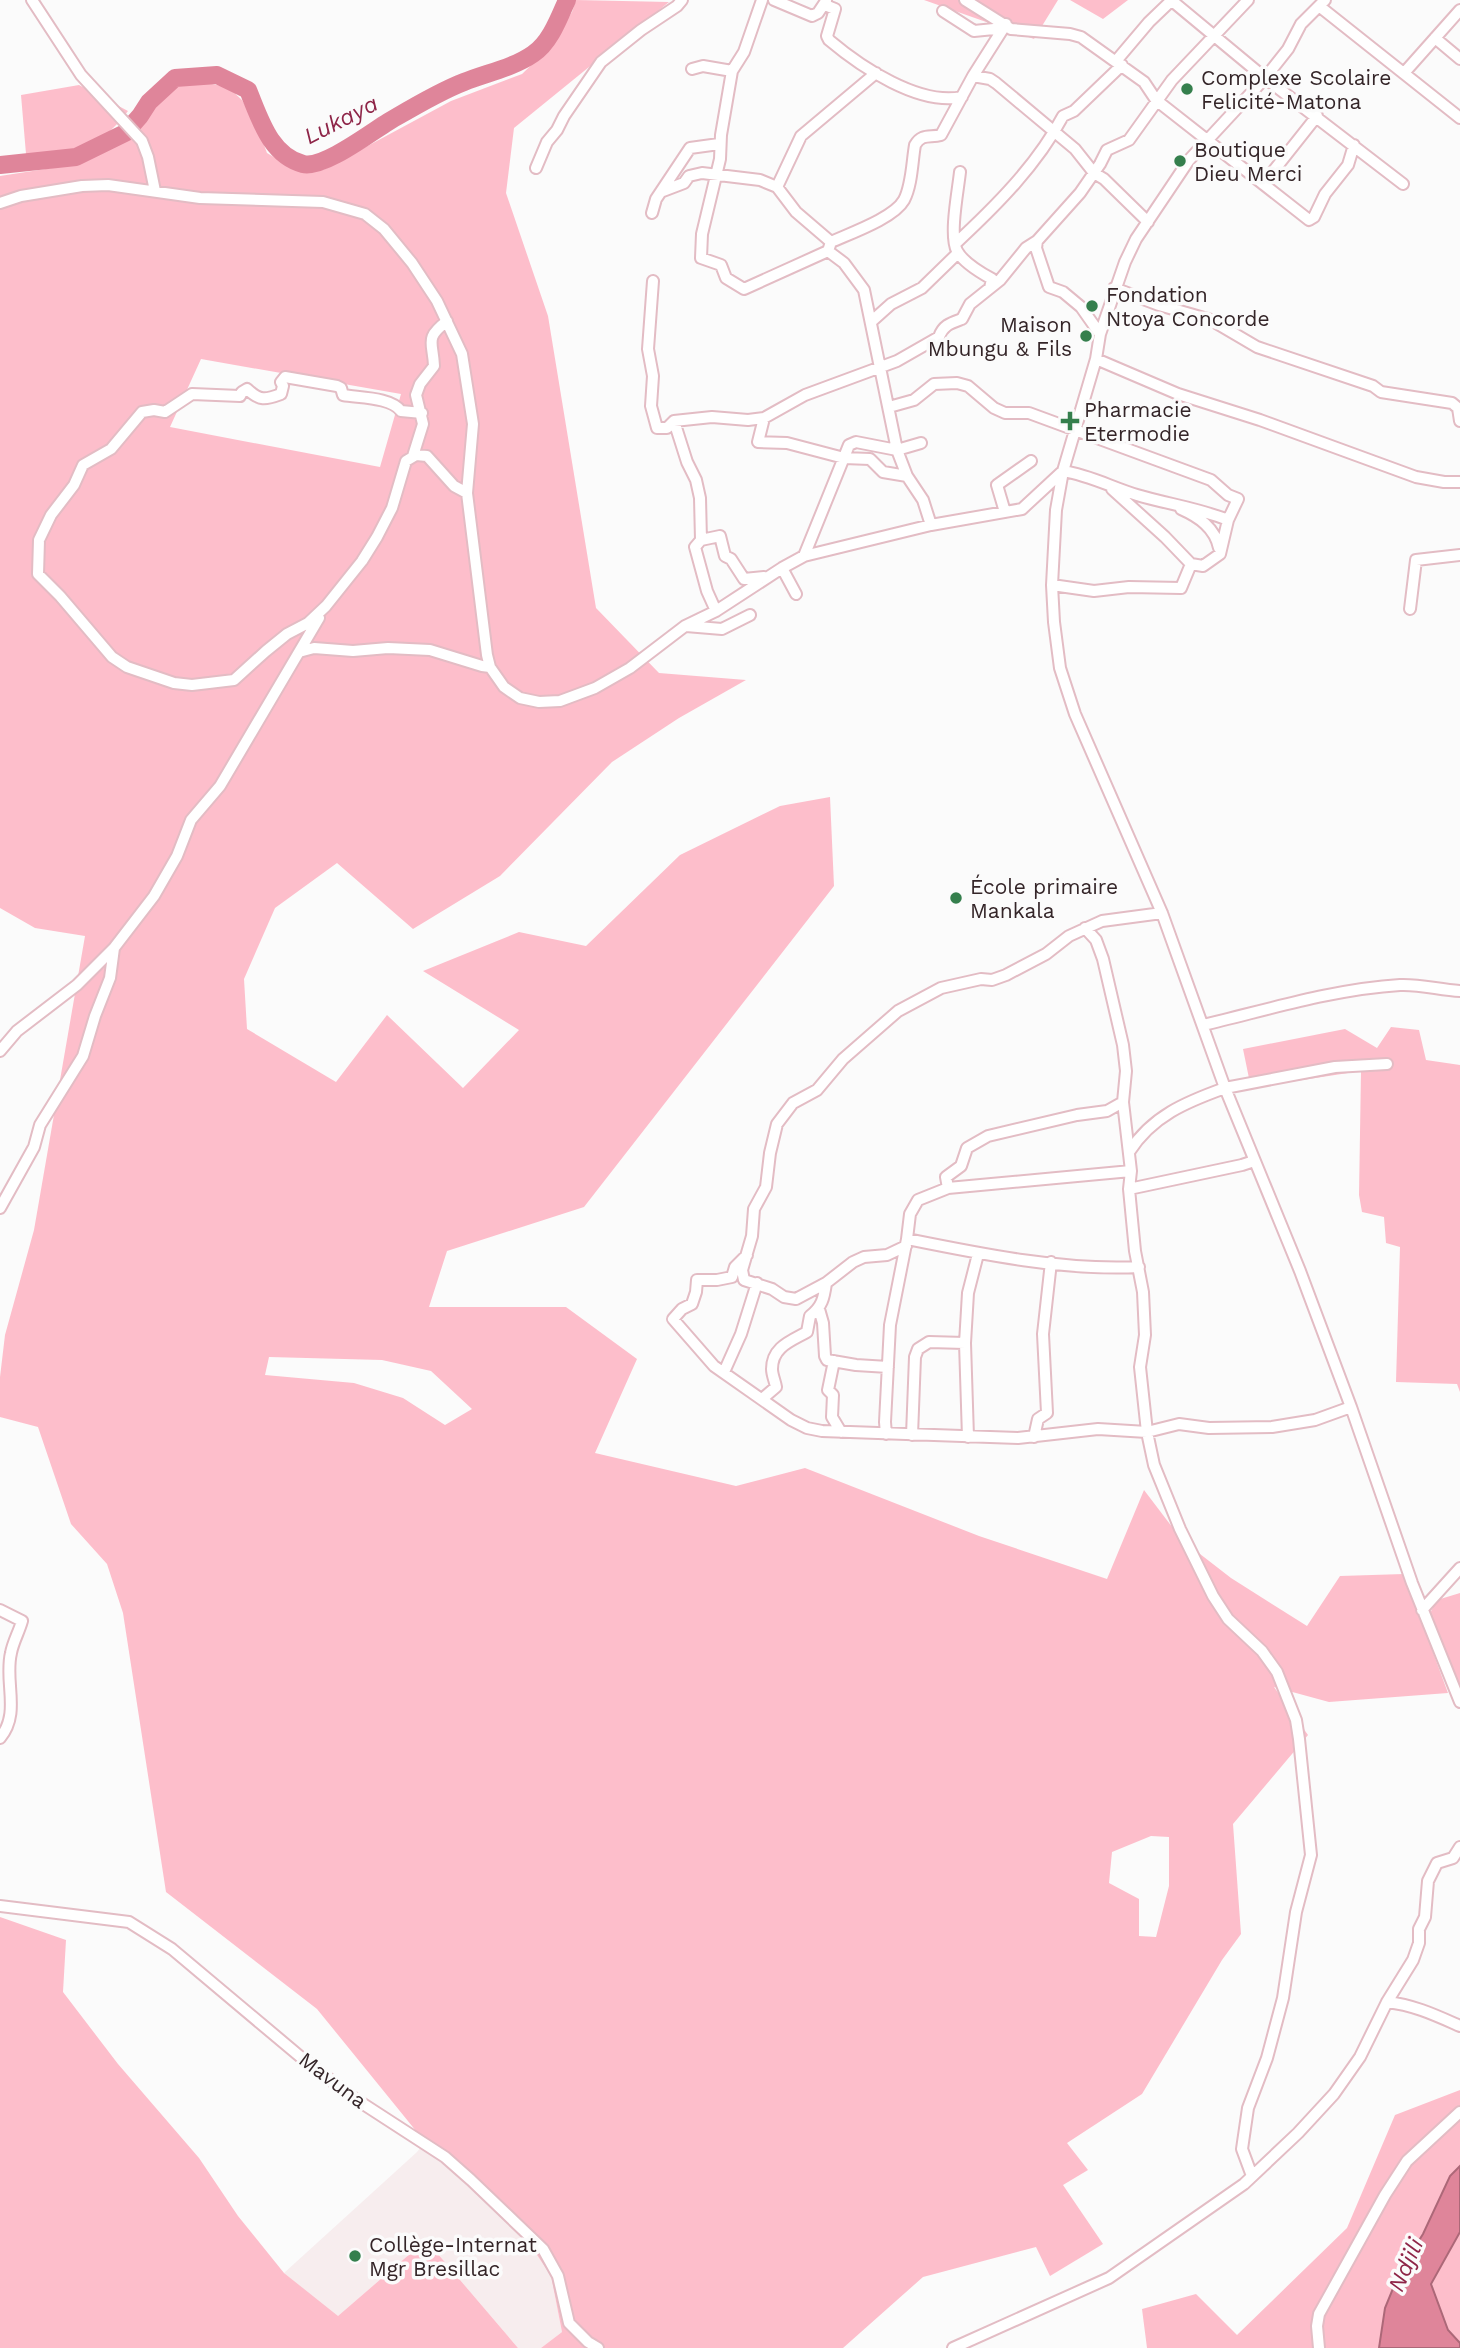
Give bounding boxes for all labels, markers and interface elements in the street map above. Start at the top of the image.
place label: Complexe Scolaire Felicité-Matona [1201,65,1391,114]
marker: Complexe Scolaire Felicité-Matona [1179,81,1195,97]
water label: Lukaya [300,90,382,150]
place label: Boutique Dieu Merci [1194,137,1302,186]
marker: Boutique Dieu Merci [1172,153,1188,169]
place label: Fondation Ntoya Concorde [1106,282,1270,331]
marker: Fondation Ntoya Concorde [1084,298,1100,314]
place label: Maison Mbungu & Fils [928,312,1072,361]
marker: Maison Mbungu & Fils [1078,328,1094,344]
place label: Pharmacie Etermodie [1084,397,1192,446]
marker: Pharmacie Etermodie [1062,413,1078,429]
place label: École primaire Mankala [970,874,1118,923]
marker: École primaire Mankala [948,890,964,906]
street label: Mavuna [294,2047,372,2114]
place label: Collège-Internat Mgr Bresillac [369,2232,537,2281]
water label: Ndjili [1383,2233,1430,2296]
marker: Collège-Internat Mgr Bresillac [347,2248,363,2264]

